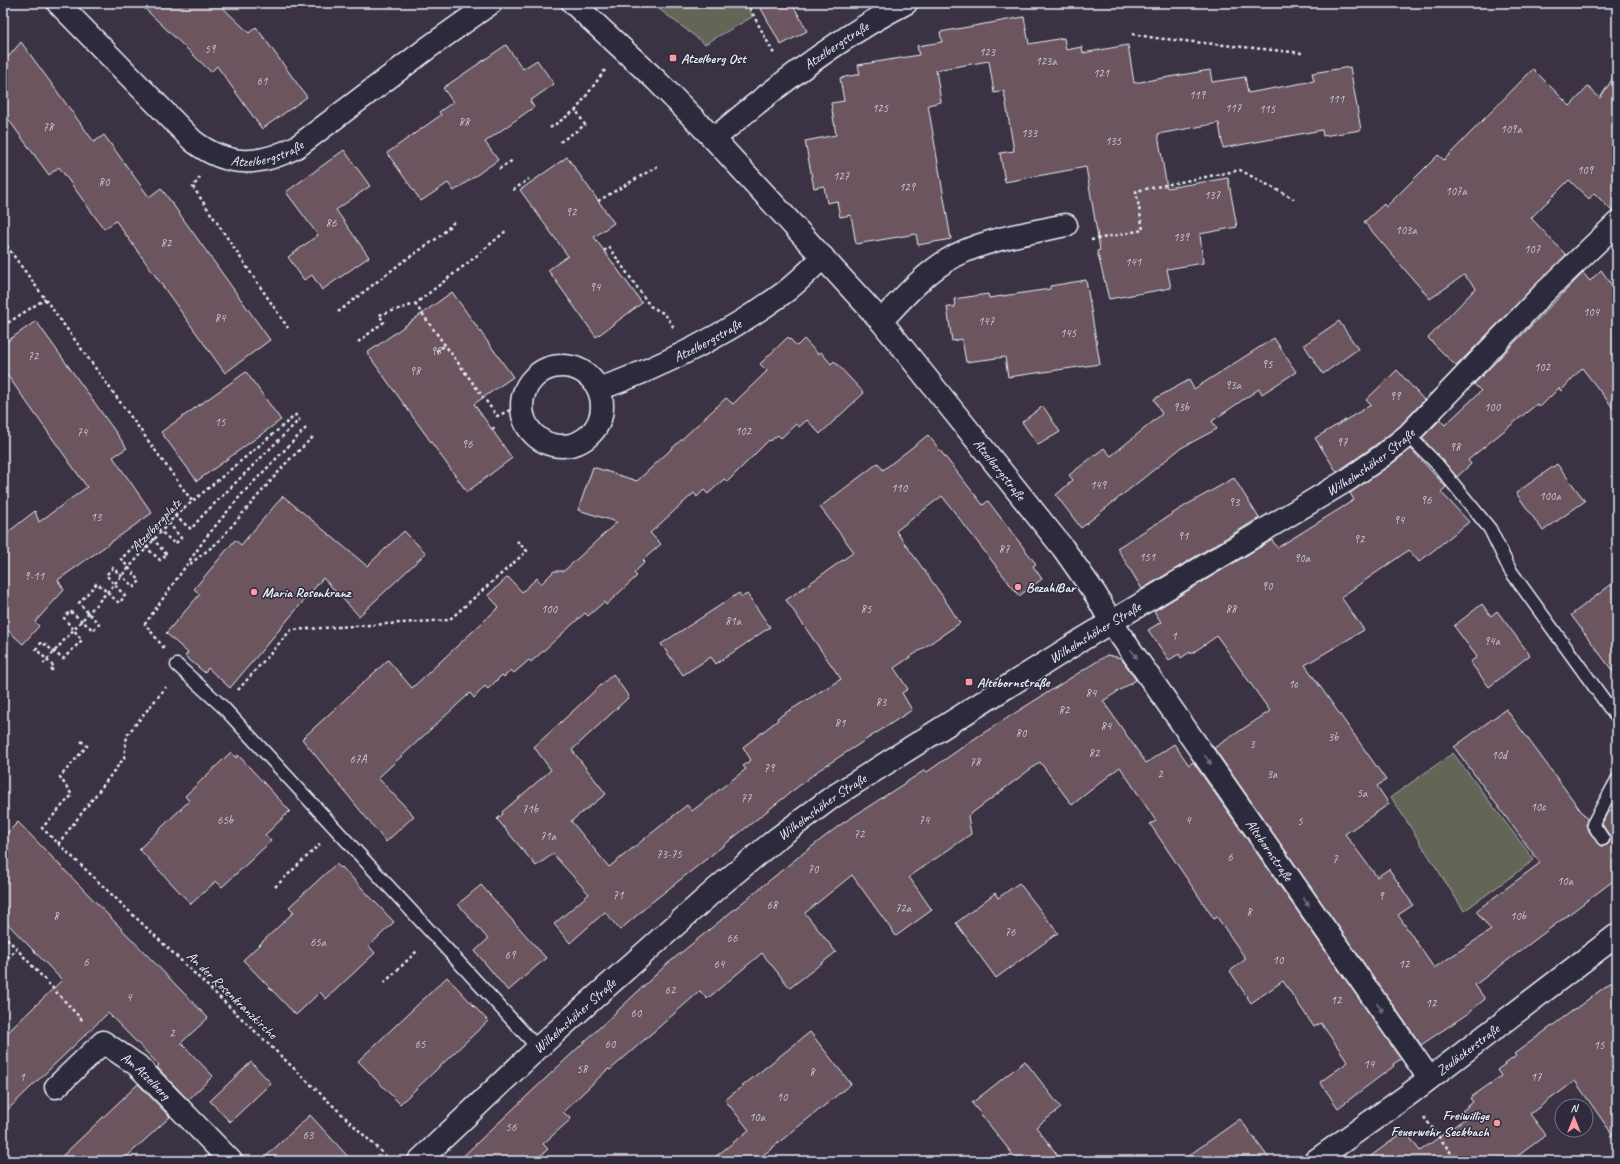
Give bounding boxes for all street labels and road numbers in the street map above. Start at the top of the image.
street label: Atzelbergstraße [800,17,873,73]
street label: Atzelbergstraße [230,136,308,170]
street label: Atzelbergstraße [671,314,745,365]
street label: Wilhelmshöher Straße [1323,424,1419,499]
street label: Atzelbergstraße [970,435,1031,505]
street label: Atzelbergplatz [127,494,186,555]
street label: Wilhelmshöher Straße [1046,597,1145,667]
street label: Wilhelmshöher Straße [774,769,870,844]
street label: Altebornstraße [1243,816,1298,885]
street label: An der Rosenkranzkirche [183,948,282,1043]
street label: Wilhelmshöher Straße [530,973,620,1057]
street label: Zeuläckerstraße [1433,1019,1504,1079]
street label: Am Atzelberg [118,1048,175,1104]

